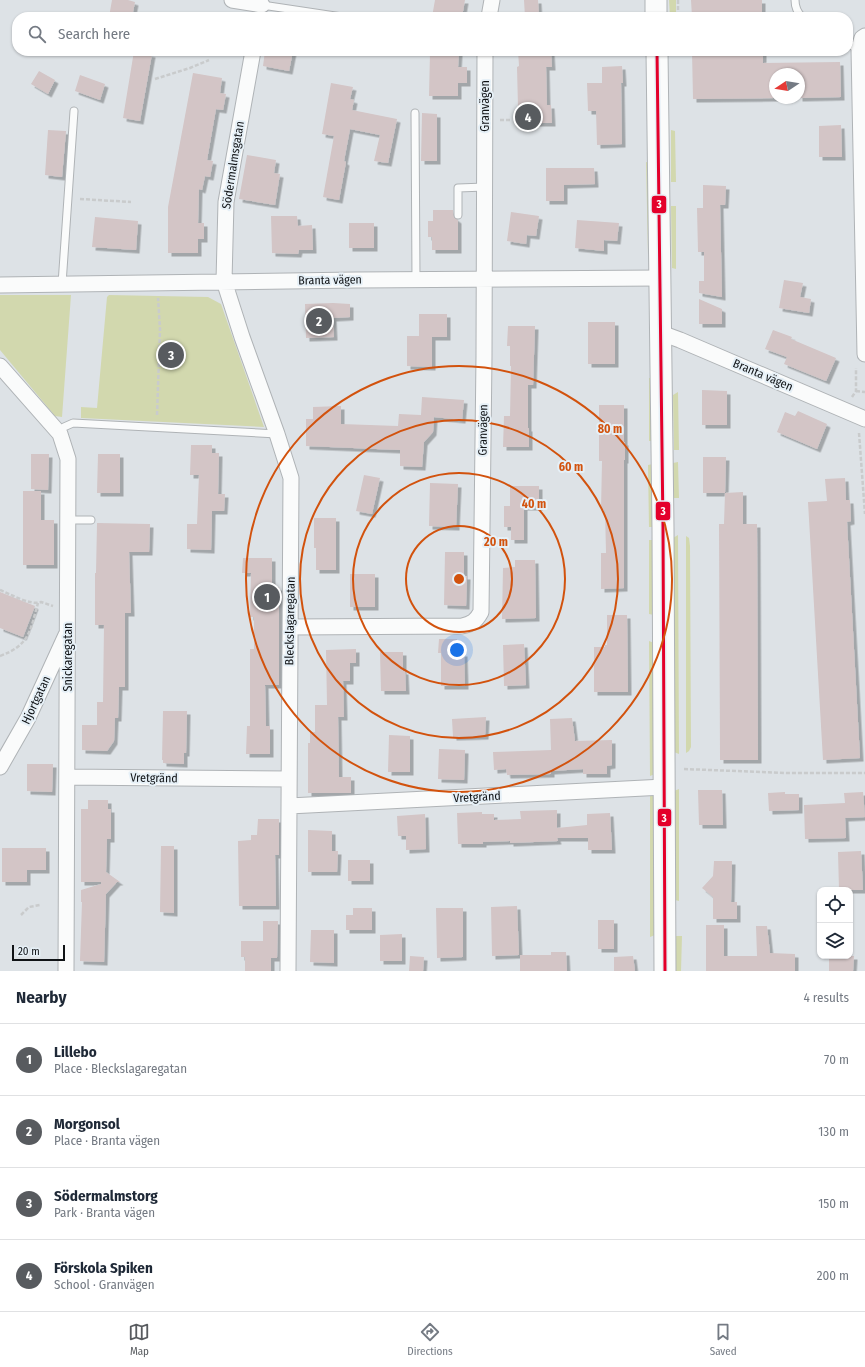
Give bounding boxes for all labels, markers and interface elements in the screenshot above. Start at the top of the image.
search box [12,12,853,56]
icon: search [26,23,48,45]
text: Search here [58,25,130,43]
north arrow [769,68,805,104]
street label: Granvägen [478,80,492,132]
pin: 4 [515,102,541,132]
street label: Södermalmsgatan [219,120,247,210]
line badge: 3 [651,195,667,214]
text: 3 [655,198,662,211]
street label: Branta vägen [298,272,362,288]
pin: 2 [306,306,332,336]
pin: 3 [158,340,184,370]
street label: Branta vägen [731,356,795,394]
street label: Granvägen [476,404,490,456]
text: 80 m [598,422,622,436]
text: 60 m [559,460,583,474]
text: 40 m [522,497,546,511]
line badge: 3 [655,501,671,521]
text: 3 [659,505,666,518]
text: 20 m [483,535,508,549]
centre of rings [452,572,466,586]
street label: Bleckslagaregatan [282,577,298,665]
pin: 1 [254,582,280,612]
street label: Snickaregatan [61,623,75,691]
your location [447,640,467,660]
street label: Hjortgatan [19,674,53,726]
street label: Vretgränd [130,771,178,785]
street label: Vretgränd [453,789,501,805]
line badge: 3 [657,808,672,827]
text: 3 [660,812,667,825]
map controls [817,887,853,959]
button: locate [817,887,853,923]
button: layers [817,923,853,959]
scale bar [12,943,65,962]
text: 20 m [18,945,40,958]
text: Nearby [16,987,67,1008]
text: 4 results [803,990,849,1005]
text: Lillebo [54,1043,97,1061]
text: 1 [26,1052,32,1067]
text: 70 m [824,1052,849,1067]
text: Place · Bleckslagaregatan [54,1061,187,1076]
text: Morgonsol [54,1115,120,1133]
text: 2 [26,1124,32,1139]
text: 130 m [818,1124,849,1139]
text: Place · Branta vägen [54,1133,160,1148]
text: Södermalmstorg [54,1187,158,1205]
text: 3 [26,1196,32,1211]
text: 150 m [818,1196,849,1211]
text: Park · Branta vägen [54,1205,155,1220]
text: Förskola Spiken [54,1259,153,1277]
text: 4 [26,1268,32,1283]
text: 200 m [817,1268,849,1283]
text: School · Granvägen [54,1277,155,1292]
tab: Map [128,1321,150,1358]
tab: Directions [407,1321,453,1358]
tab: Saved [710,1321,737,1358]

